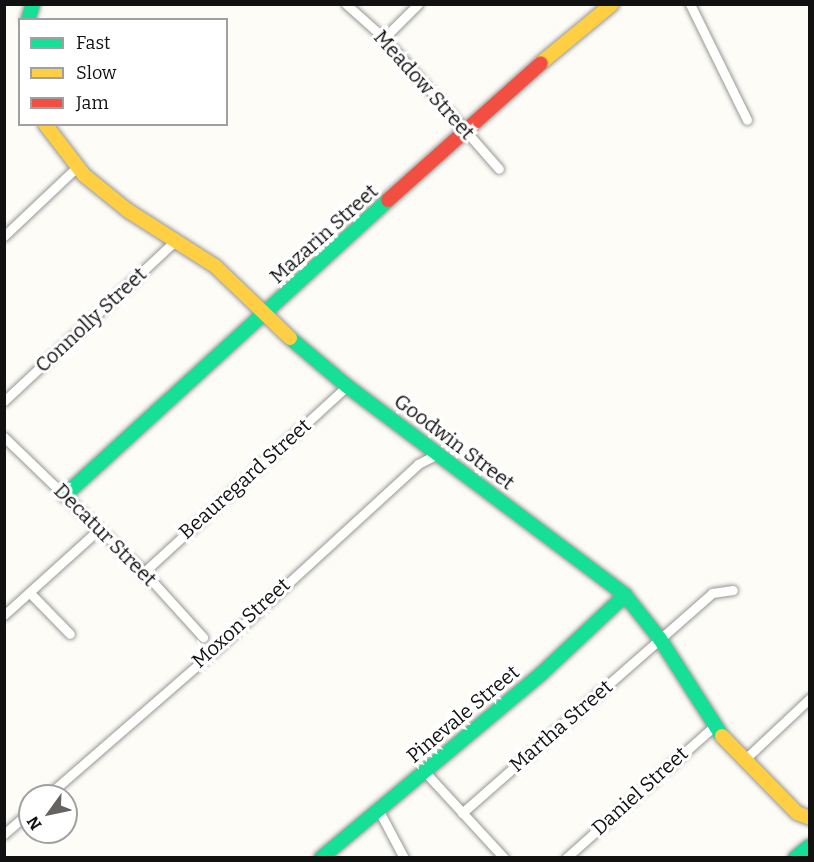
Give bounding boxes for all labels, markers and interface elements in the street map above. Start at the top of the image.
legend [18,18,228,126]
street label: Meadow Street [369,25,479,145]
text: Fast [76,32,111,54]
text: Slow [76,62,116,84]
text: Jam [76,92,109,114]
street label: Mazarin Street [265,179,383,289]
street label: Connolly Street [31,262,151,378]
street label: Goodwin Street [389,389,519,495]
street label: Beauregard Street [174,414,316,544]
street label: Decatur Street [49,479,161,591]
street label: Moxon Street [187,573,295,673]
street label: Pinevale Street [402,660,524,768]
street label: Martha Street [505,675,617,777]
street label: Daniel Street [587,742,693,840]
north arrow [18,784,78,844]
text: N [23,813,45,833]

